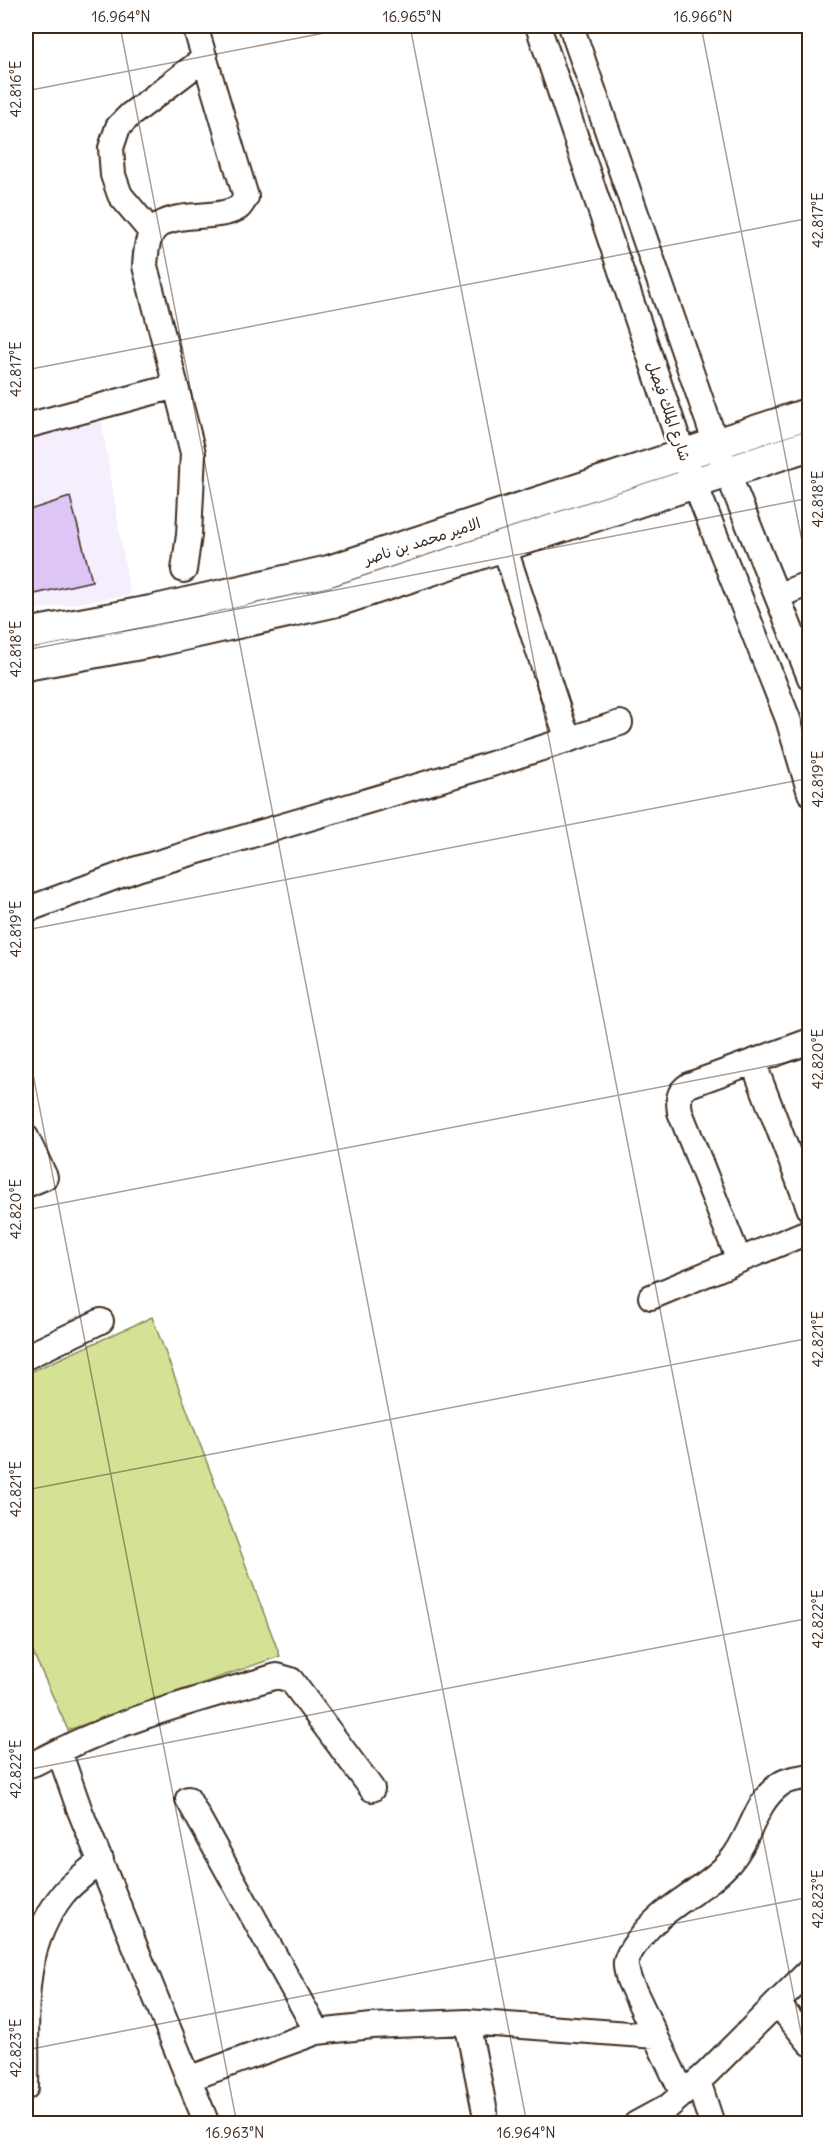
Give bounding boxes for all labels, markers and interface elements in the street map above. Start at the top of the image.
text: 16.964°N [91,7,151,26]
text: 16.965°N [383,7,442,26]
text: 16.966°N [673,7,733,26]
text: 42.816°E [6,60,25,118]
text: 42.817°E [808,192,827,248]
text: 42.817°E [6,341,25,397]
street label: شارع الملك فيصل [642,358,695,464]
text: 42.818°E [808,470,827,528]
street label: الامير محمد بن ناصر [359,513,483,569]
text: 42.818°E [6,620,25,678]
text: 42.819°E [808,750,827,808]
text: 42.819°E [6,900,25,958]
text: 42.820°E [808,1029,827,1089]
text: 42.820°E [6,1179,25,1239]
text: 42.821°E [808,1310,827,1367]
text: 42.821°E [6,1460,25,1517]
text: 42.822°E [808,1589,827,1648]
text: 42.822°E [6,1739,25,1798]
text: 42.823°E [808,1869,827,1929]
text: 42.823°E [6,2018,25,2078]
text: 16.963°N [206,2123,264,2142]
text: 16.964°N [496,2123,556,2142]

